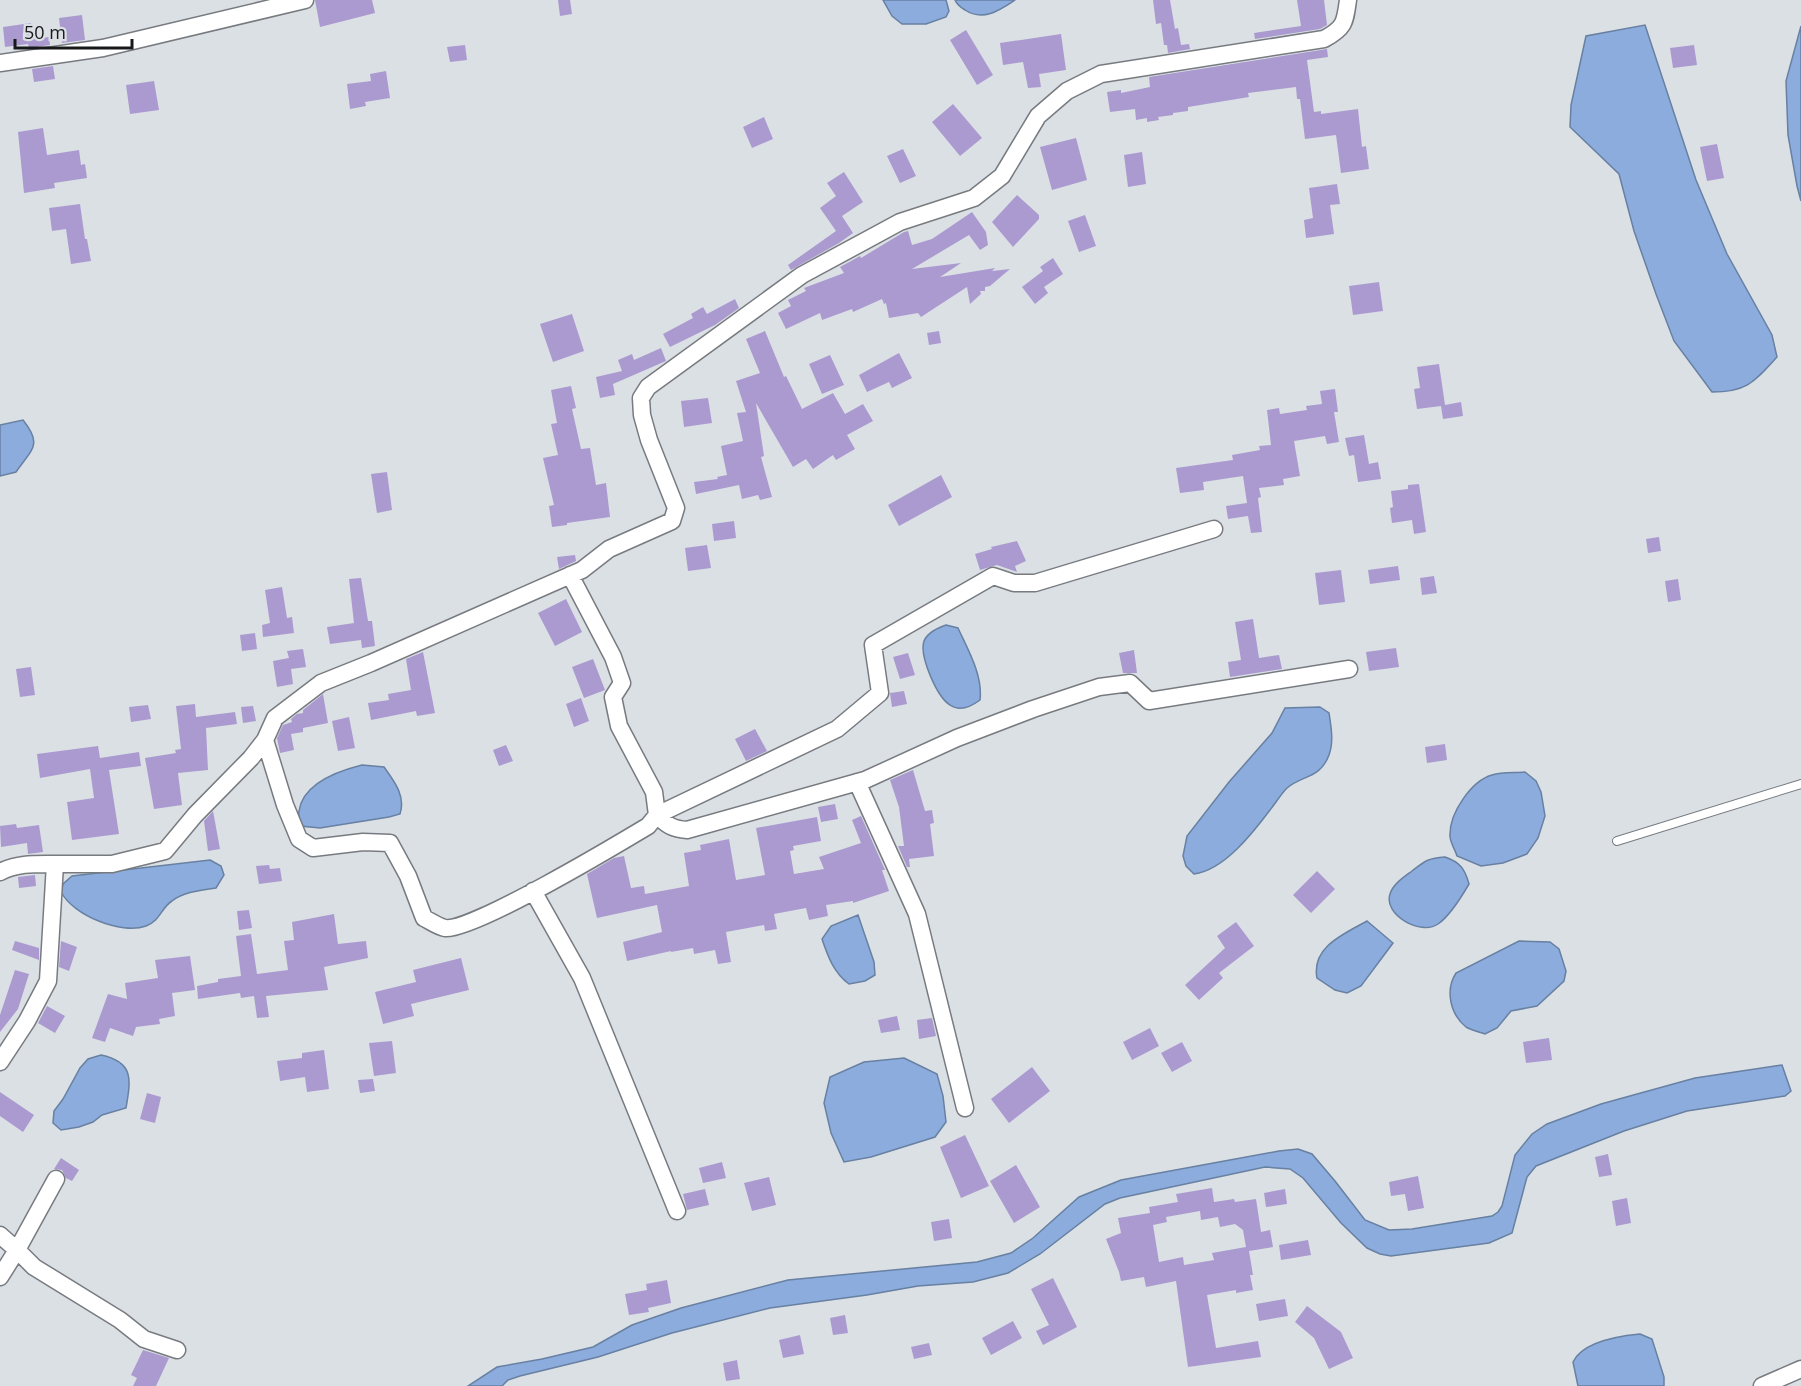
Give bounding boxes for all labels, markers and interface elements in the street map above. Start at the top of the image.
scale bar [15,12,132,50]
text: 50 m [24,20,66,44]

